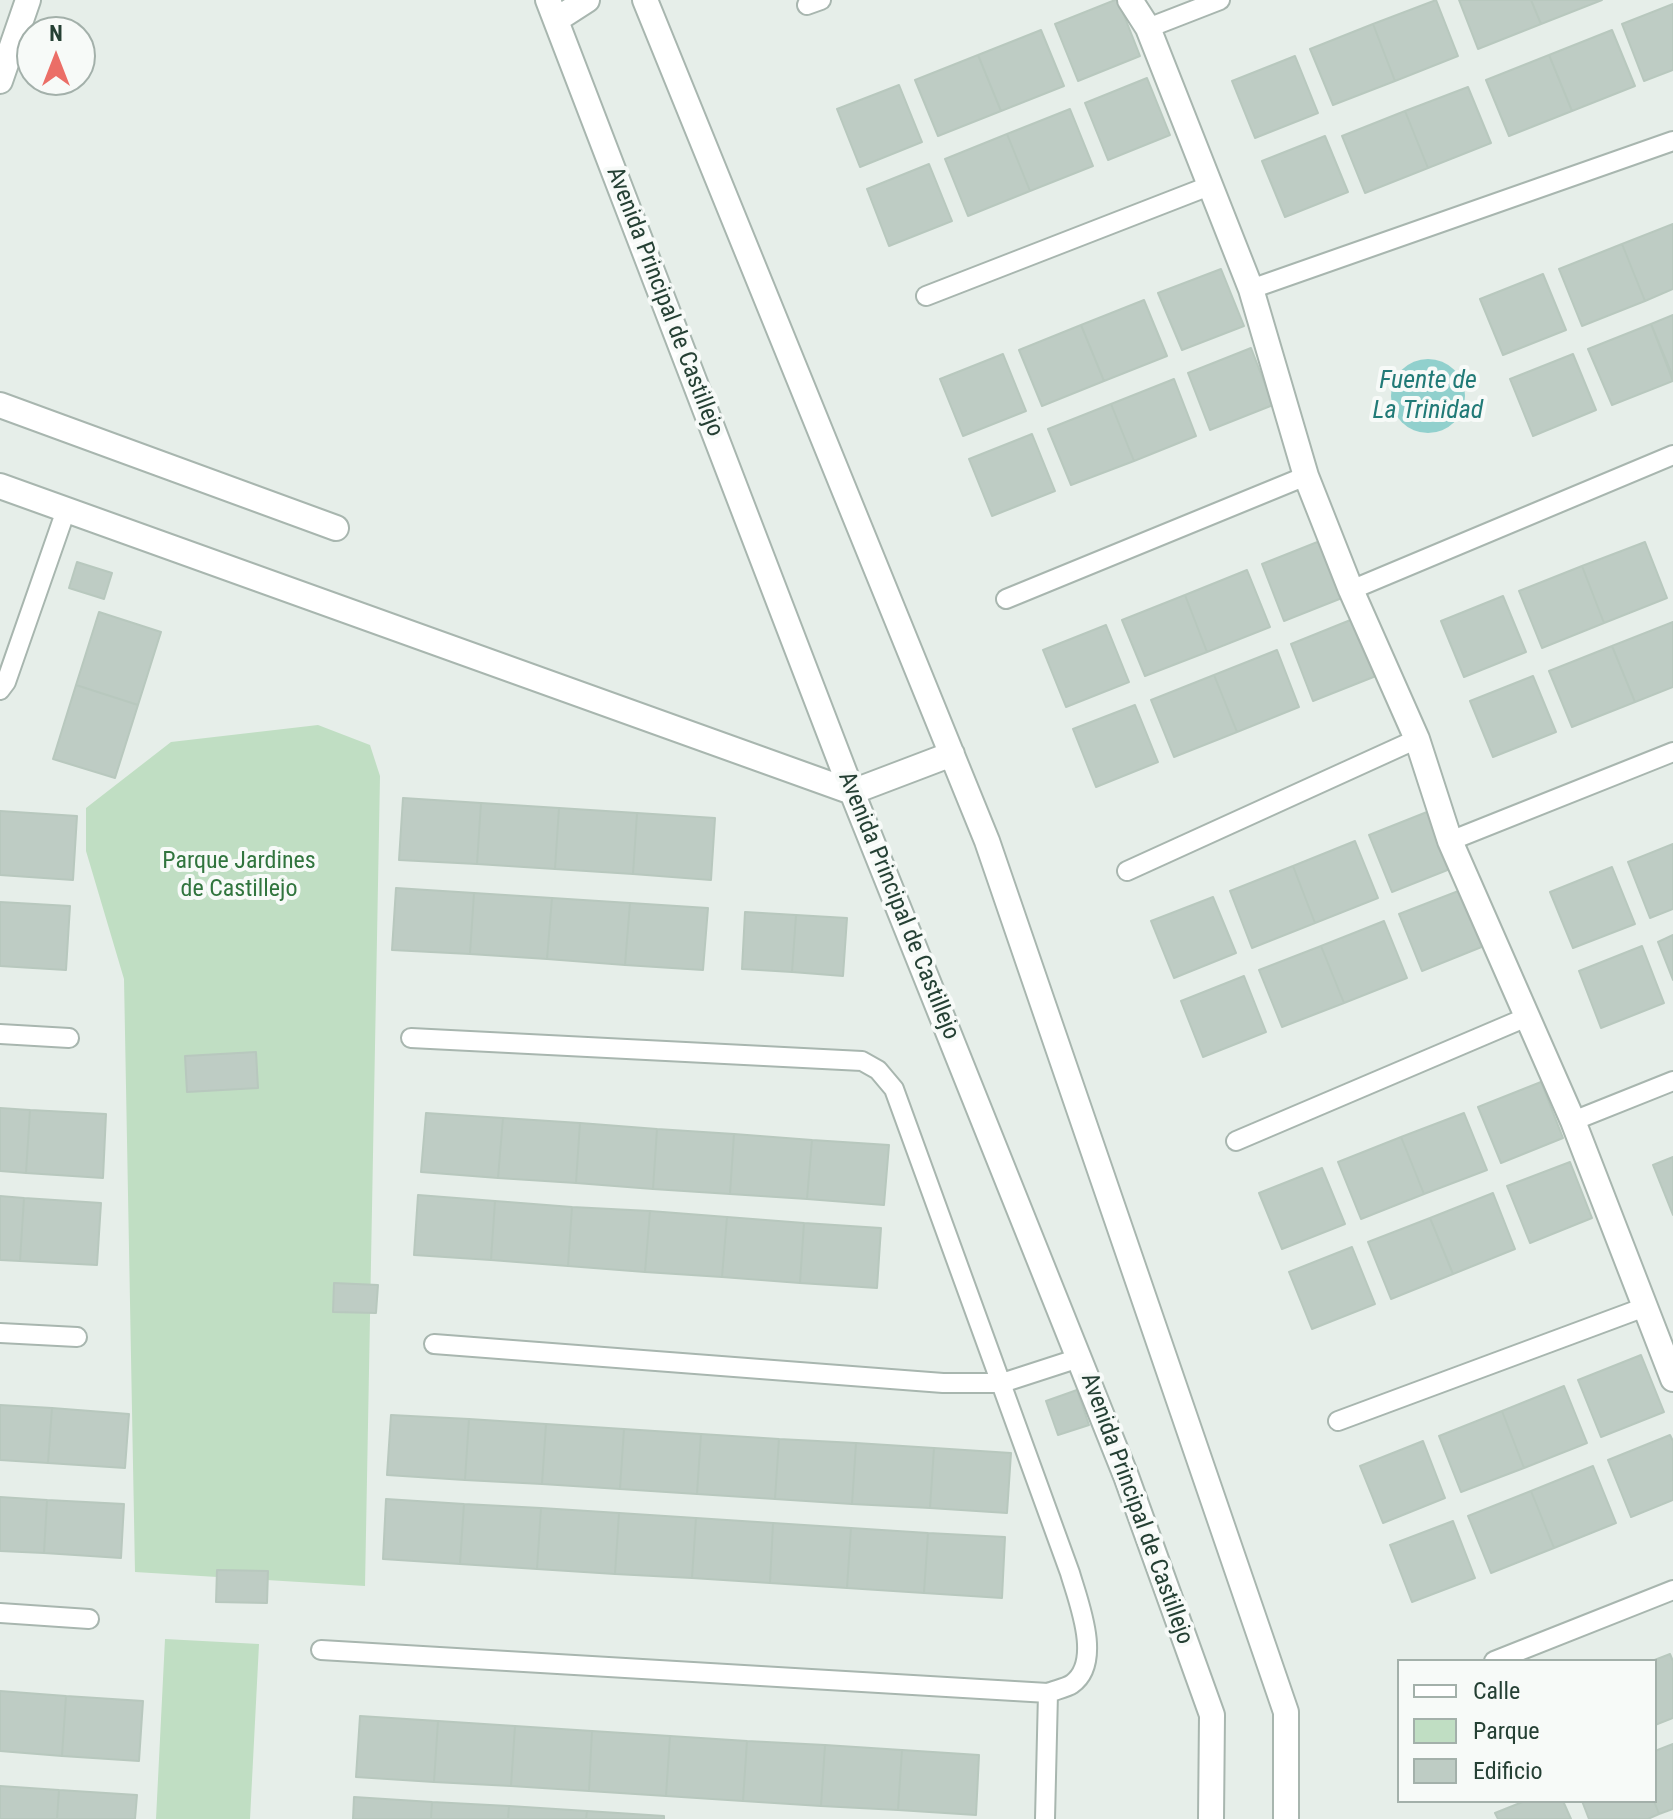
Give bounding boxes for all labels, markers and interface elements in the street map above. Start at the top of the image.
north arrow [16,16,96,96]
text: N [49,21,63,46]
street label: Avenida Principal de Castillejo [599,163,729,441]
water label: Fuente de La Trinidad [1373,365,1483,426]
street label: Avenida Principal de Castillejo [831,768,965,1044]
park label: Parque Jardines de Castillejo [162,848,316,904]
street label: Avenida Principal de Castillejo [1073,1370,1199,1648]
legend [1397,1659,1657,1803]
text: Calle [1473,1677,1520,1705]
text: Parque [1473,1717,1540,1745]
text: Edificio [1473,1757,1543,1785]

